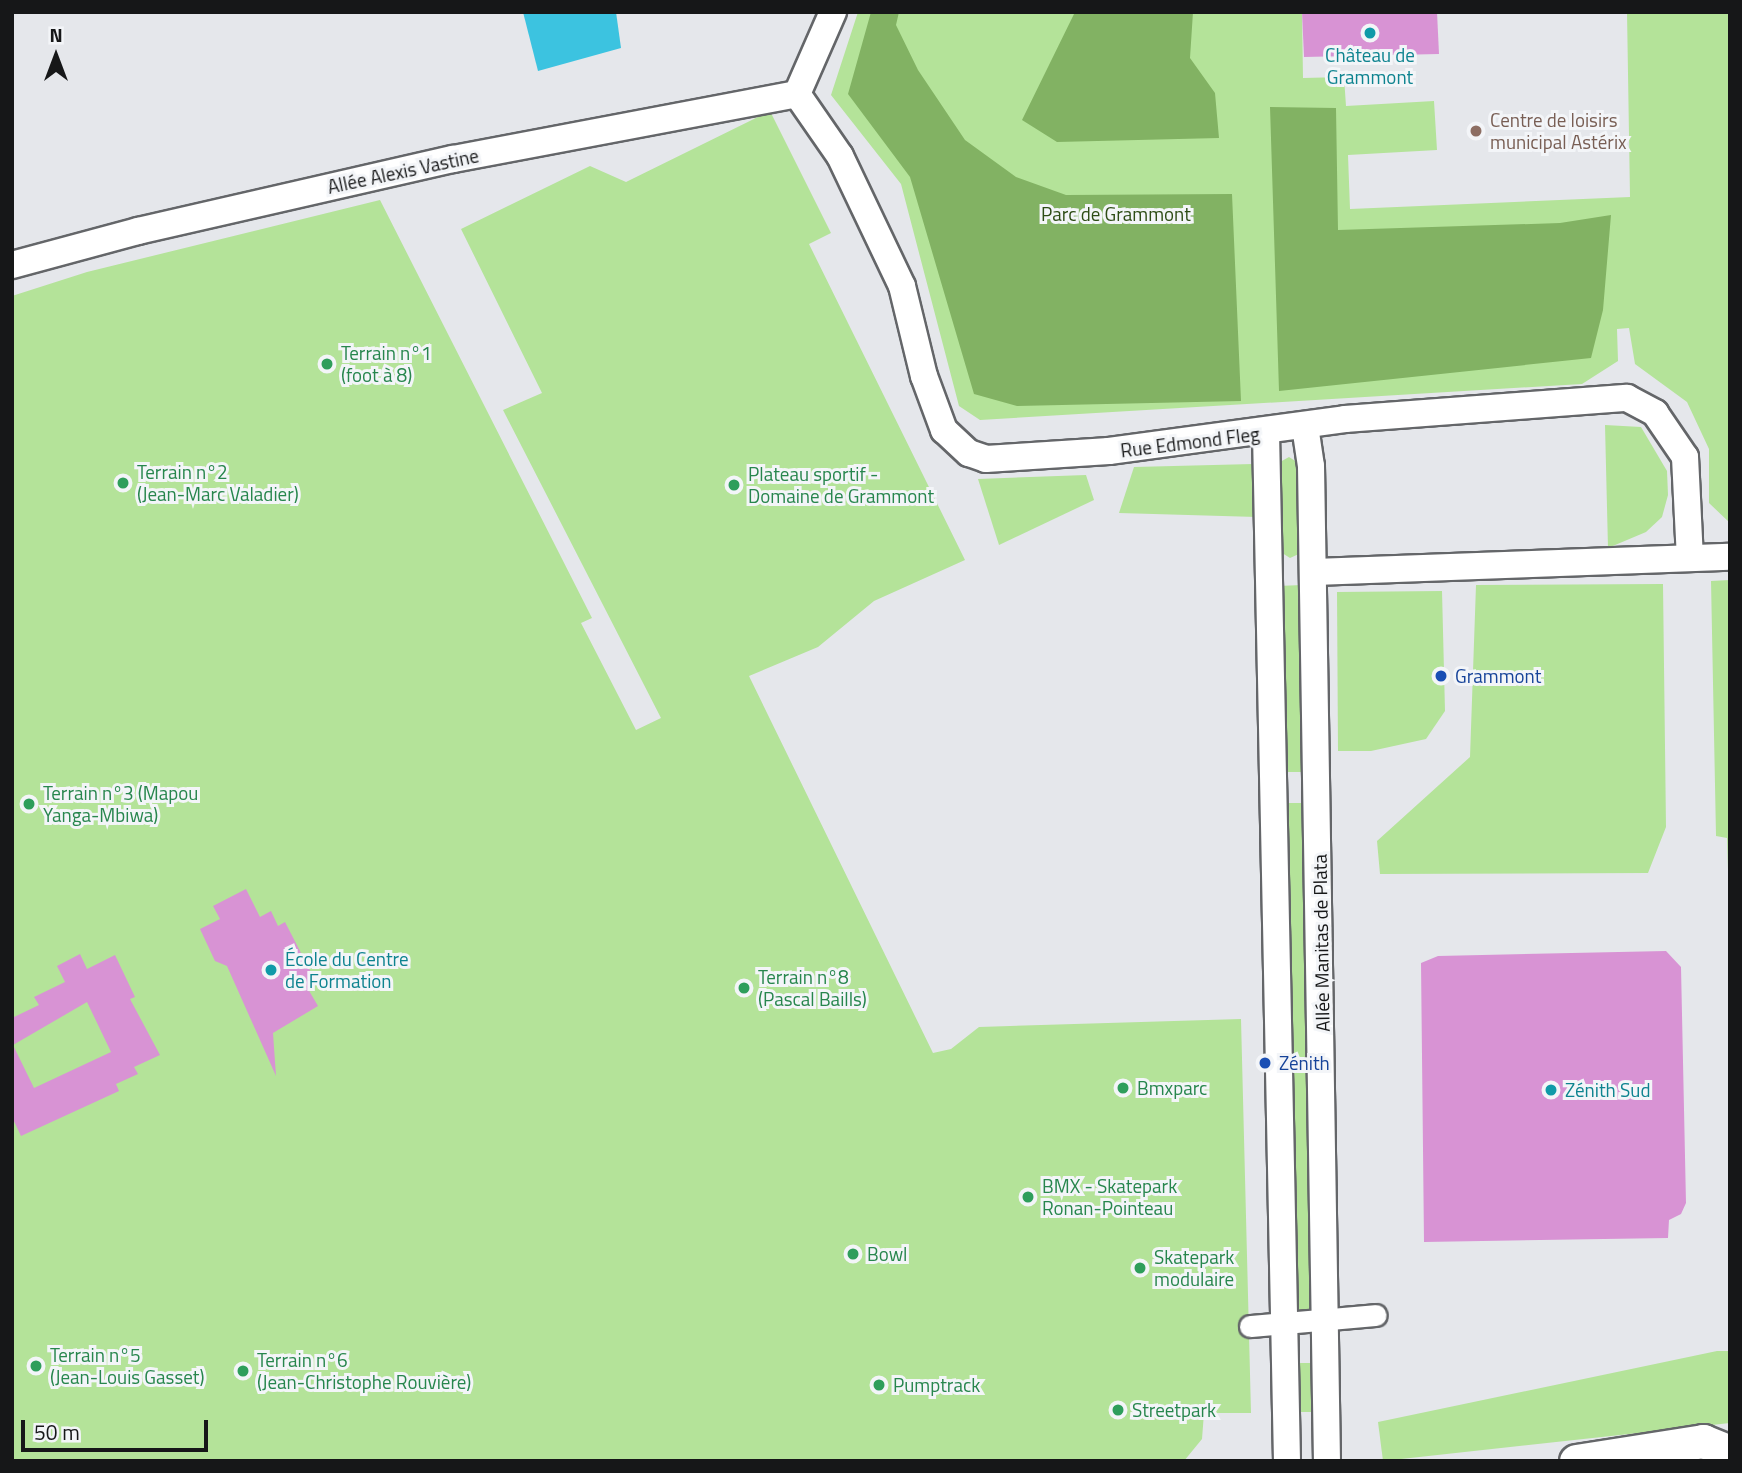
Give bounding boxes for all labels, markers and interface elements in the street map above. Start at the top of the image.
text: N [49,20,63,49]
north arrow [21,21,91,91]
marker: Château de Grammont [1362,25,1378,41]
place label: Château de Grammont [1325,44,1415,88]
place label: Centre de loisirs municipal Astérix [1490,109,1627,153]
marker: Centre de loisirs municipal Astérix [1468,123,1484,139]
street label: Allée Alexis Vastine [325,144,481,198]
park label: Parc de Grammont [1041,203,1191,225]
place label: Terrain n°1 (foot à 8) [341,342,432,386]
marker: Terrain n°1 (foot à 8) [319,356,335,372]
street label: Rue Edmond Fleg [1119,422,1261,462]
place label: Terrain n°2 (Jean-Marc Valadier) [137,461,299,505]
place label: Plateau sportif - Domaine de Grammont [748,463,934,507]
marker: Terrain n°2 (Jean-Marc Valadier) [115,475,131,491]
marker: Plateau sportif - Domaine de Grammont [726,477,742,493]
place label: Grammont [1455,665,1541,687]
marker: Grammont [1433,668,1449,684]
place label: Terrain n°3 (Mapou Yanga-Mbiwa) [43,782,198,826]
marker: Terrain n°3 (Mapou Yanga-Mbiwa) [21,796,37,812]
street label: Allée Manitas de Plata [1308,854,1334,1032]
place label: École du Centre de Formation [285,948,409,992]
marker: École du Centre de Formation [263,962,279,978]
place label: Terrain n°8 (Pascal Baills) [758,966,867,1010]
marker: Terrain n°8 (Pascal Baills) [736,980,752,996]
place label: Zénith [1279,1052,1330,1074]
marker: Zénith [1257,1055,1273,1071]
place label: Bmxparc [1137,1077,1207,1099]
place label: Zénith Sud [1565,1079,1650,1101]
marker: Bmxparc [1115,1080,1131,1096]
marker: Zénith Sud [1543,1082,1559,1098]
place label: BMX - Skatepark Ronan-Pointeau [1042,1175,1177,1219]
marker: BMX - Skatepark Ronan-Pointeau [1020,1189,1036,1205]
place label: Bowl [867,1243,908,1265]
marker: Bowl [845,1246,861,1262]
place label: Skatepark modulaire [1154,1246,1234,1290]
marker: Skatepark modulaire [1132,1260,1148,1276]
place label: Terrain n°5 (Jean-Louis Gasset) [50,1344,204,1388]
place label: Terrain n°6 (Jean-Christophe Rouvière) [257,1349,471,1393]
marker: Terrain n°5 (Jean-Louis Gasset) [28,1358,44,1374]
marker: Terrain n°6 (Jean-Christophe Rouvière) [235,1363,251,1379]
place label: Pumptrack [893,1374,980,1396]
marker: Pumptrack [871,1377,887,1393]
place label: Streetpark [1132,1399,1216,1421]
marker: Streetpark [1110,1402,1126,1418]
scale bar [24,1406,212,1450]
text: 50 m [34,1416,80,1448]

